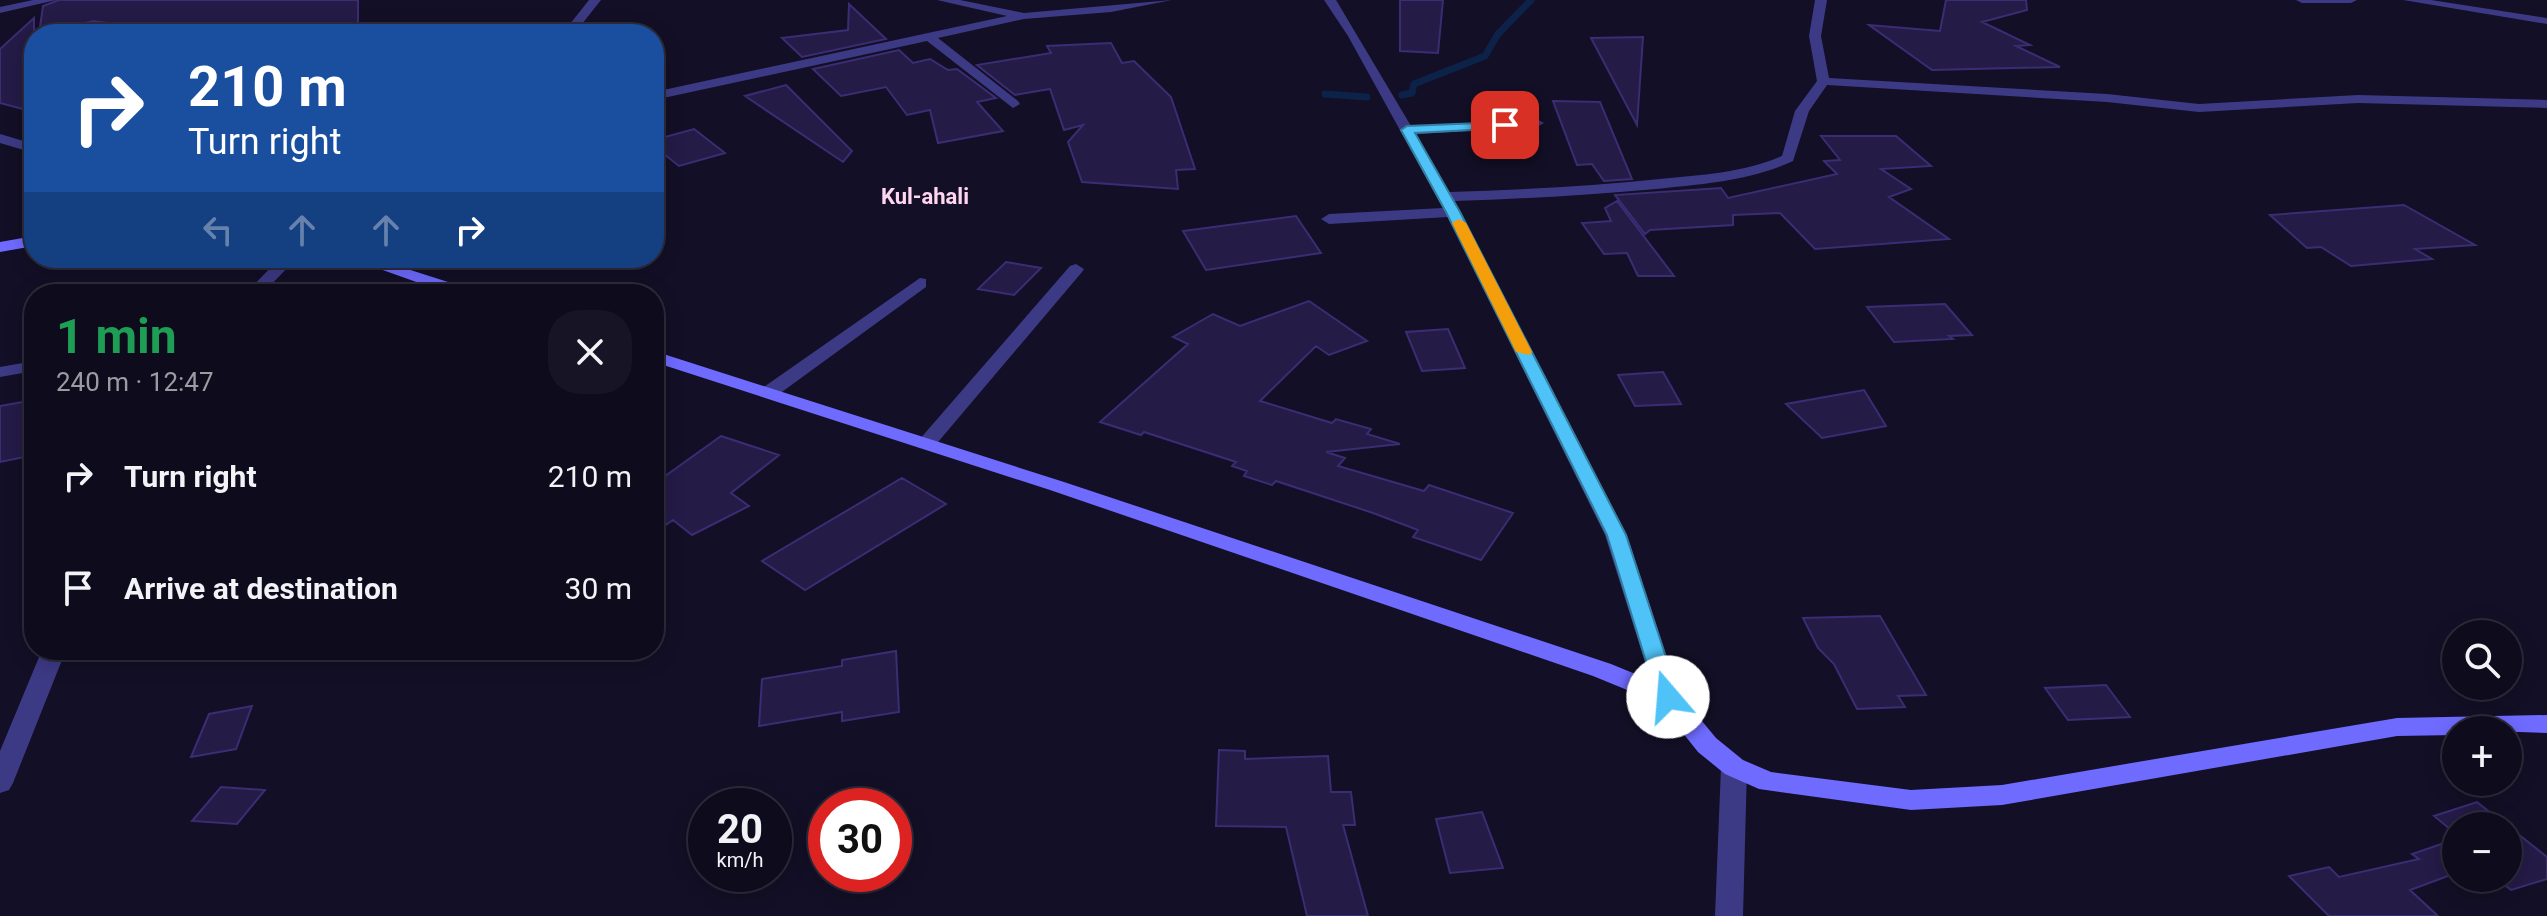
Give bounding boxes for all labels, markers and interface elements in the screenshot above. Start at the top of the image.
text: 210 m [188,54,347,120]
icon: right [56,56,160,160]
pin [1471,91,1539,159]
icon: arrive [1483,103,1527,147]
text: Turn right [188,121,341,163]
district label: Kul-ahali [881,184,969,209]
icon: left [196,208,240,252]
icon: ahead [280,208,324,252]
icon: ahead [364,208,408,252]
icon: right [448,208,492,252]
text: 1 min [56,308,177,365]
button: close [548,310,632,394]
text: 240 m · 12:47 [56,367,214,397]
icon: right [56,454,100,498]
text: Turn right [124,459,257,494]
text: 210 m [548,459,632,494]
icon: arrive [56,566,100,610]
text: Arrive at destination [124,571,398,606]
text: 30 m [565,571,632,606]
map controls [2442,620,2522,892]
button: search [2442,620,2522,700]
position arrow [1626,655,1710,739]
button: + [2442,716,2522,796]
speed limit sign: 30 [808,788,912,892]
text: 20 [717,806,763,853]
button: − [2442,812,2522,892]
text: km/h [717,848,763,872]

